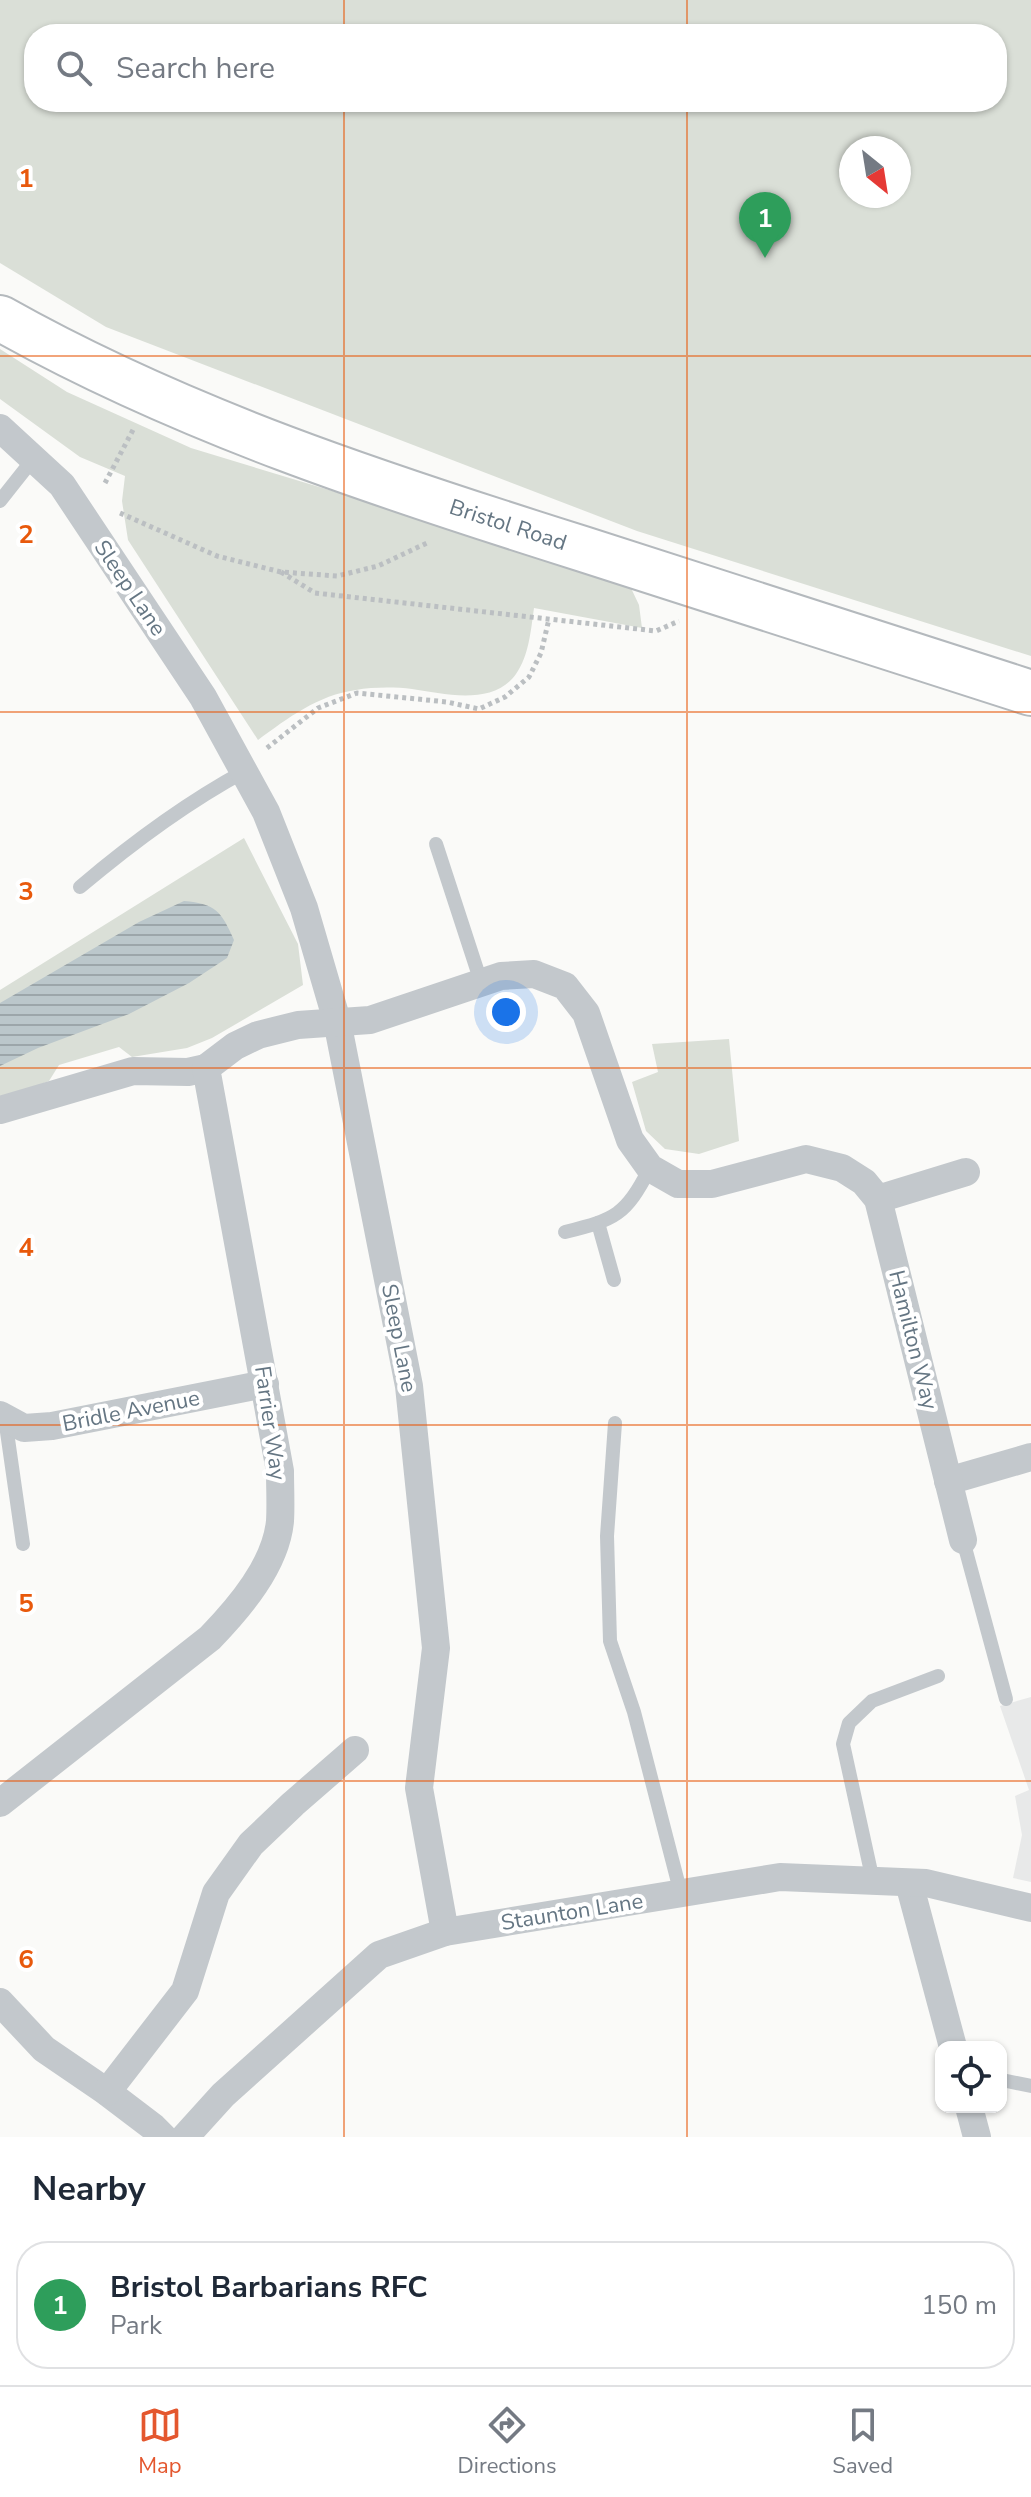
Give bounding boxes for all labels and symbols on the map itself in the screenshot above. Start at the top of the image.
north arrow [839,136,911,208]
text: 1 [18,161,34,196]
pin: 1 [739,192,791,258]
street label: Bristol Road [446,492,570,558]
text: 2 [18,517,34,552]
street label: Sleep Lane [87,534,173,642]
text: 3 [18,874,34,909]
your location [486,992,526,1032]
text: 4 [18,1230,34,1265]
street label: Hamilton Way [881,1267,945,1413]
street label: Sleep Lane [374,1281,424,1395]
street label: Farrier Way [247,1364,293,1483]
street label: Bridle Avenue [60,1383,202,1439]
text: 5 [18,1586,34,1621]
street label: Staunton Lane [499,1886,645,1938]
text: 6 [18,1942,34,1977]

